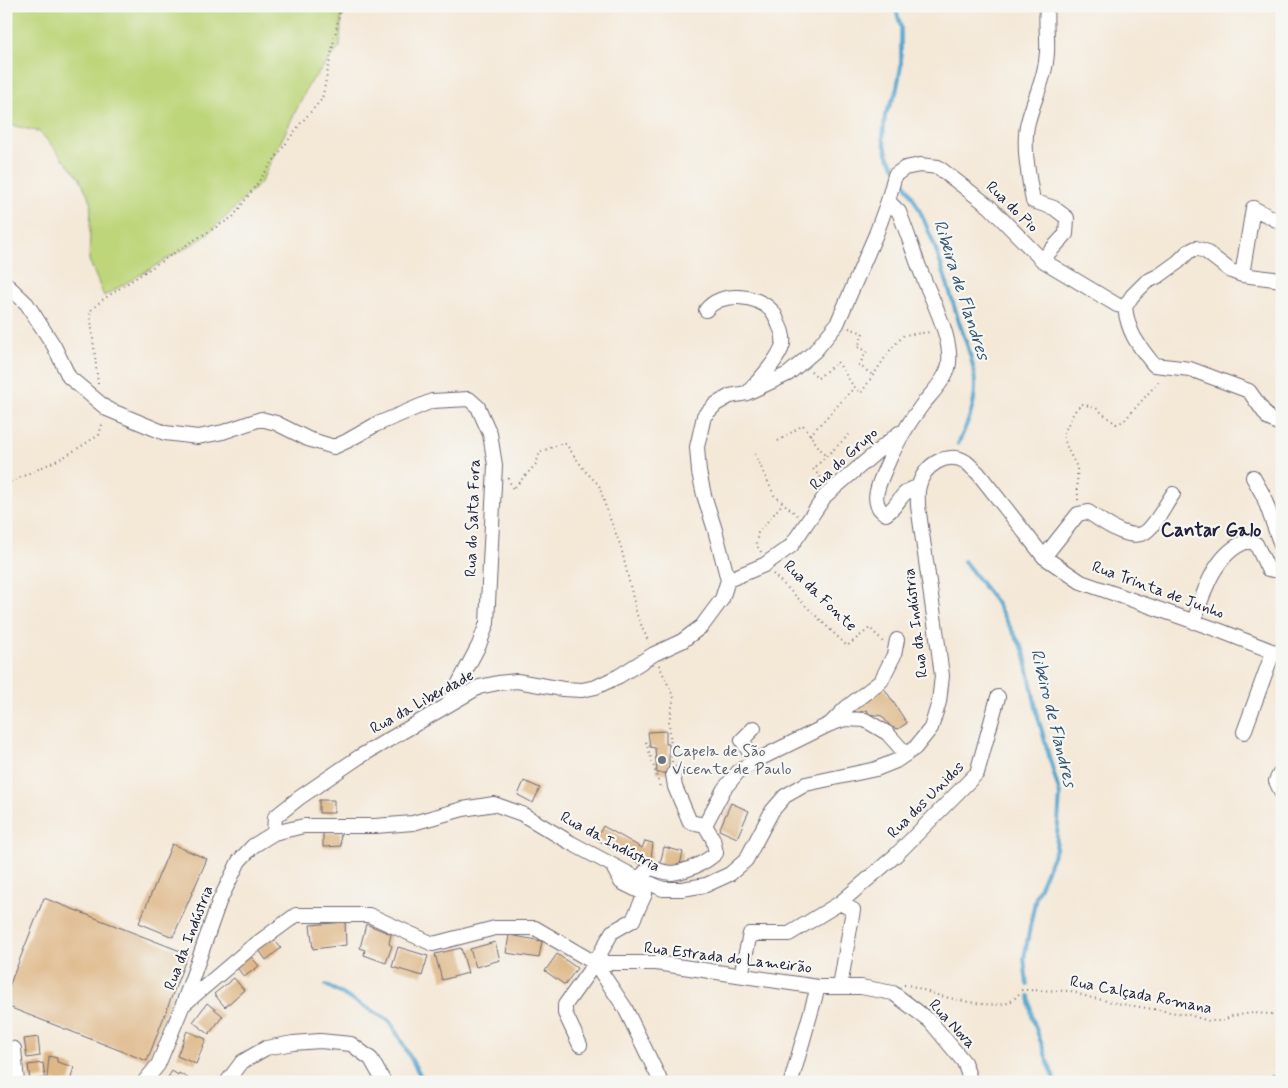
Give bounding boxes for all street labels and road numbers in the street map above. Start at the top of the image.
street label: Rua do Pio [981,177,1043,237]
street label: Rua do Grupo [805,423,883,495]
street label: Rua do Salta Fora [460,459,486,577]
street label: Rua da Fonte [779,556,861,636]
street label: Rua Trinta de Junho [1089,556,1227,624]
street label: Rua da Indústria [899,567,933,679]
street label: Rua da Liberdade [366,665,478,739]
street label: Rua dos Unidos [883,757,969,843]
street label: Rua da Indústria [556,807,664,877]
street label: Rua da Indústria [159,883,219,993]
street label: Rua Estrada do Lameirão [643,937,813,979]
street label: Rua Calçada Romana [1068,971,1214,1019]
street label: Rua Nova [924,995,980,1053]

